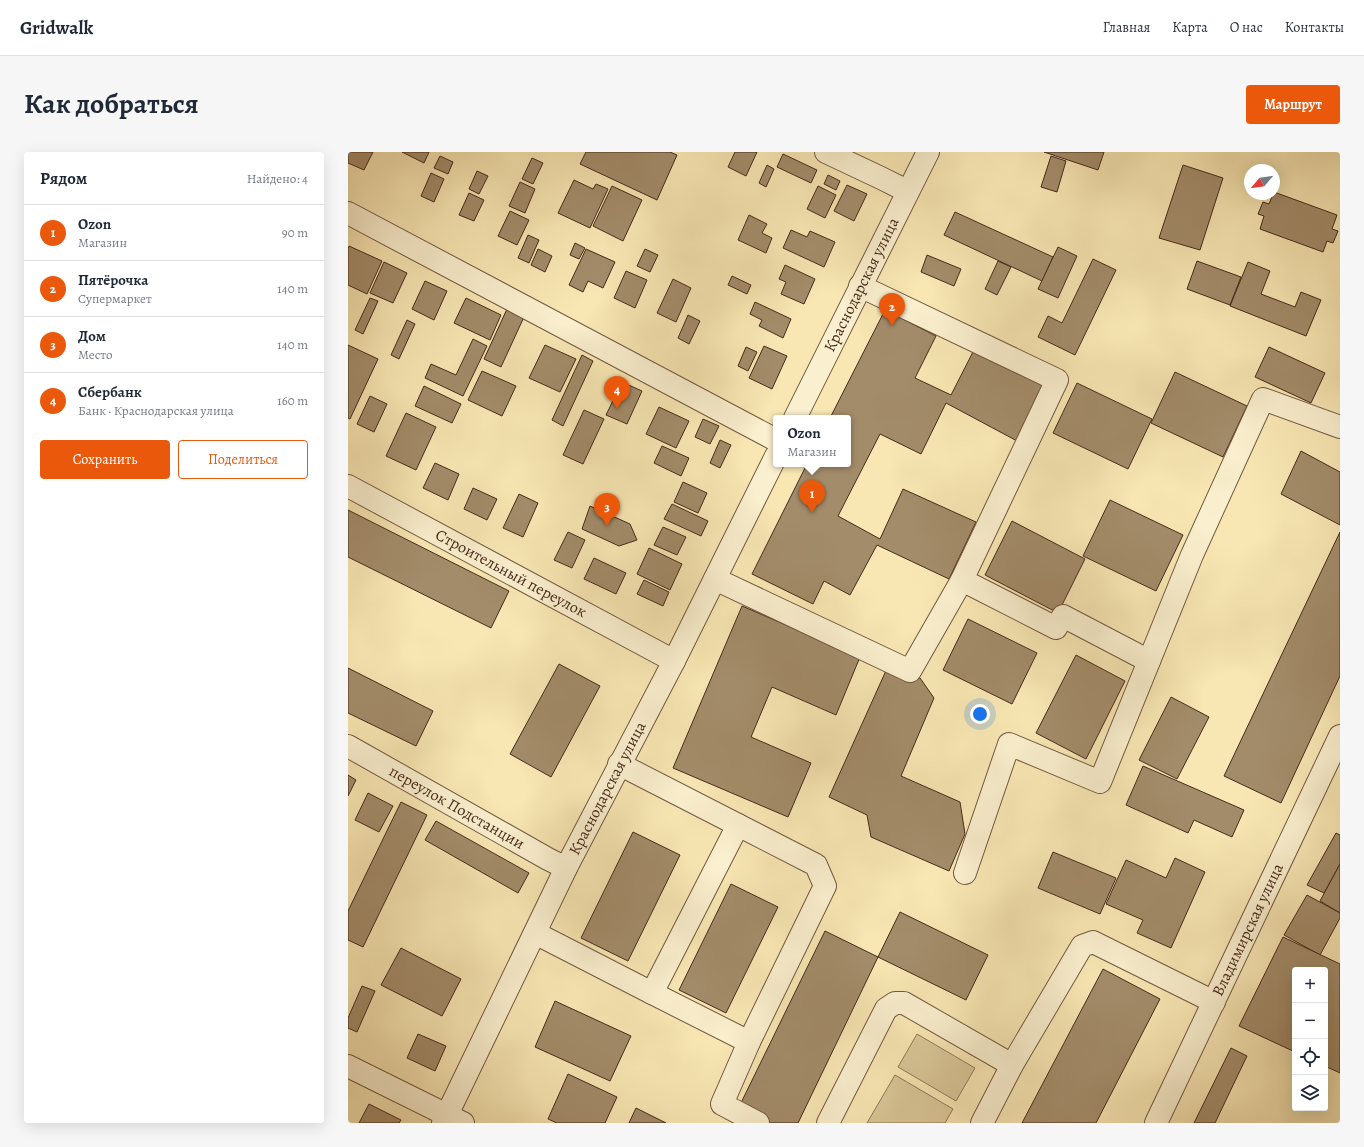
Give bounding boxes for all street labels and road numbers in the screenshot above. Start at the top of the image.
street label: Краснодарская улица [819,213,905,356]
street label: Строительный переулок [431,524,591,623]
street label: Краснодарская улица [564,717,652,859]
street label: переулок Подстанции [385,760,529,855]
street label: Владимирская улица [1207,859,1289,1000]

